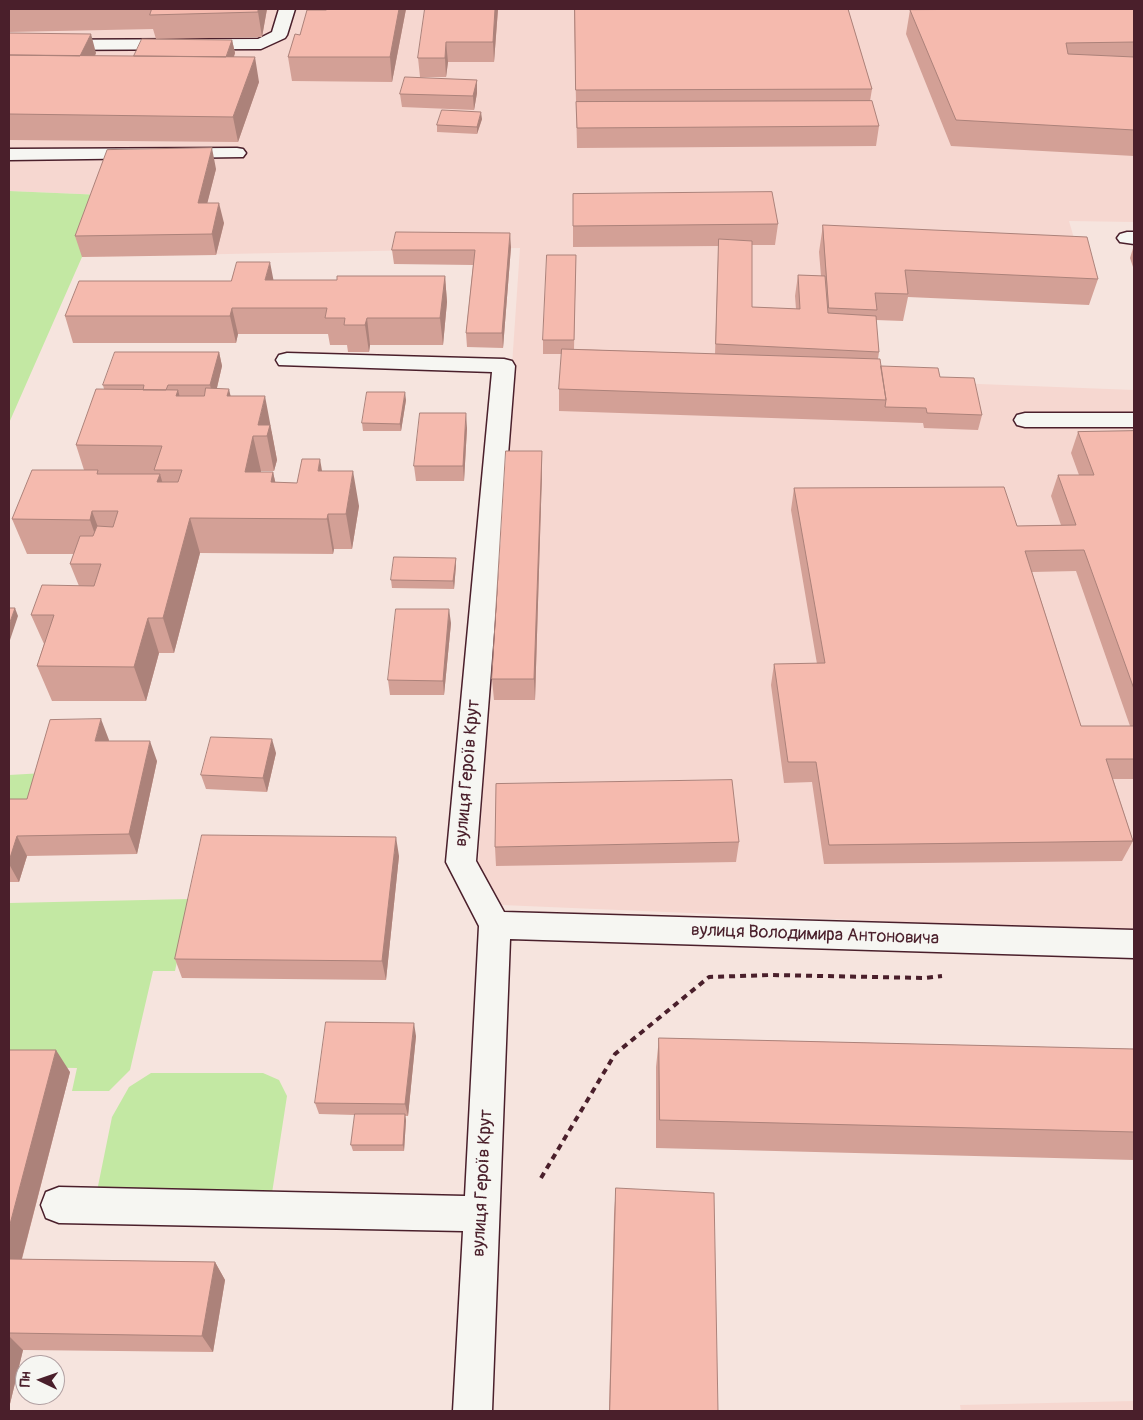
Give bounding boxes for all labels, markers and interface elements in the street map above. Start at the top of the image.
street label: вулиця Героїв Крут [451,698,485,848]
street label: вулиця Володимира Антоновича [690,920,940,950]
street label: вулиця Героїв Крут [468,1109,498,1257]
north arrow [15,1355,65,1405]
text: Пн [17,1371,34,1387]

